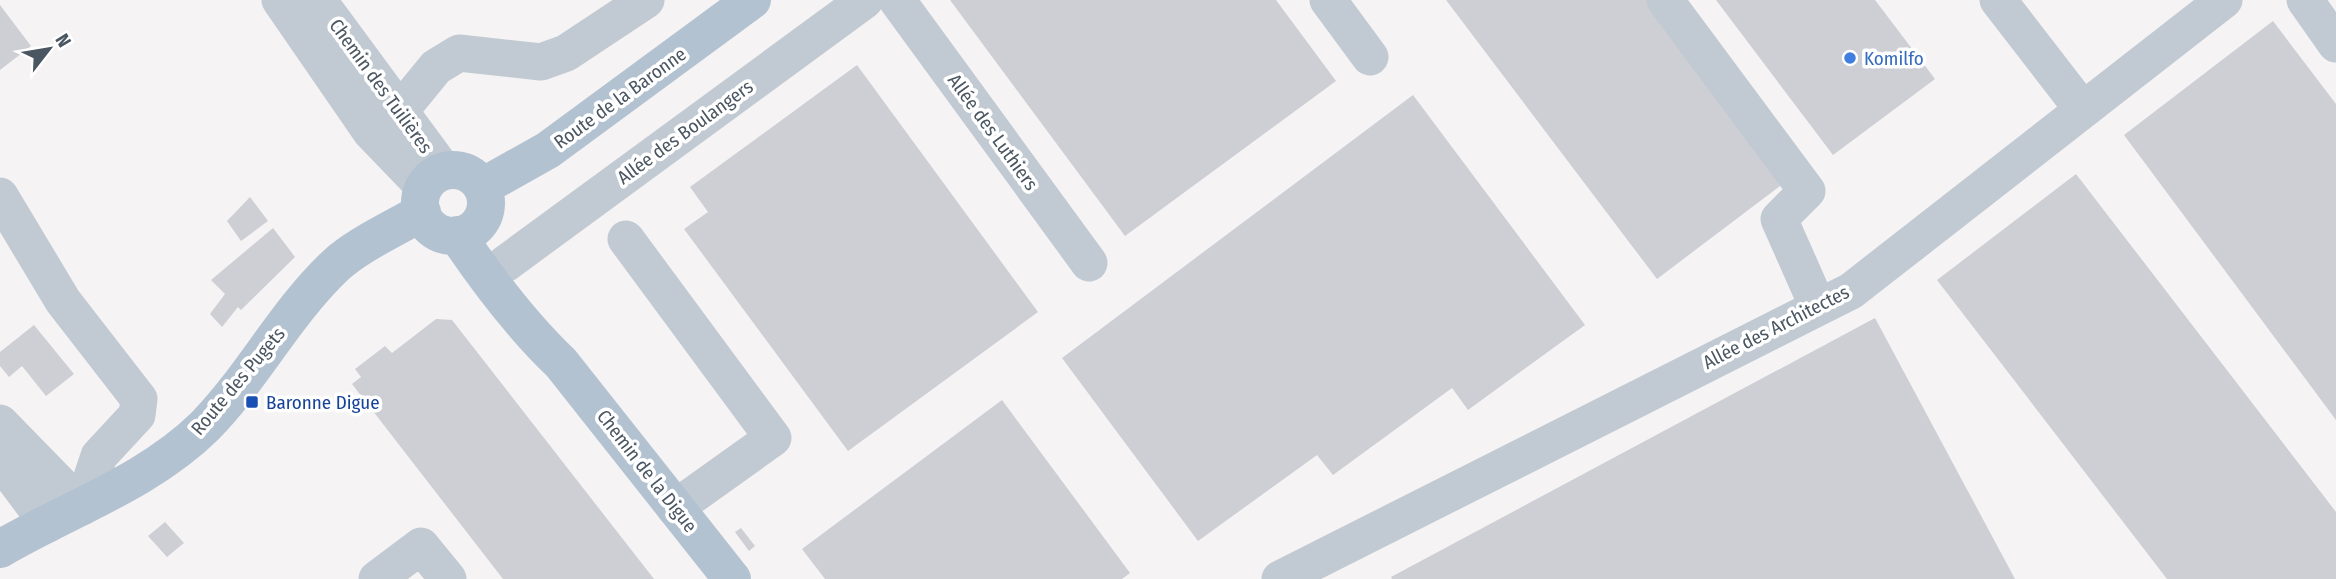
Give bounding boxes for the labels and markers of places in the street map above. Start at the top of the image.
place label: Komilfo [1864,47,1924,70]
marker: Komilfo [1842,50,1858,66]
place label: Baronne Digue [266,391,380,414]
marker: Baronne Digue [244,394,260,410]

